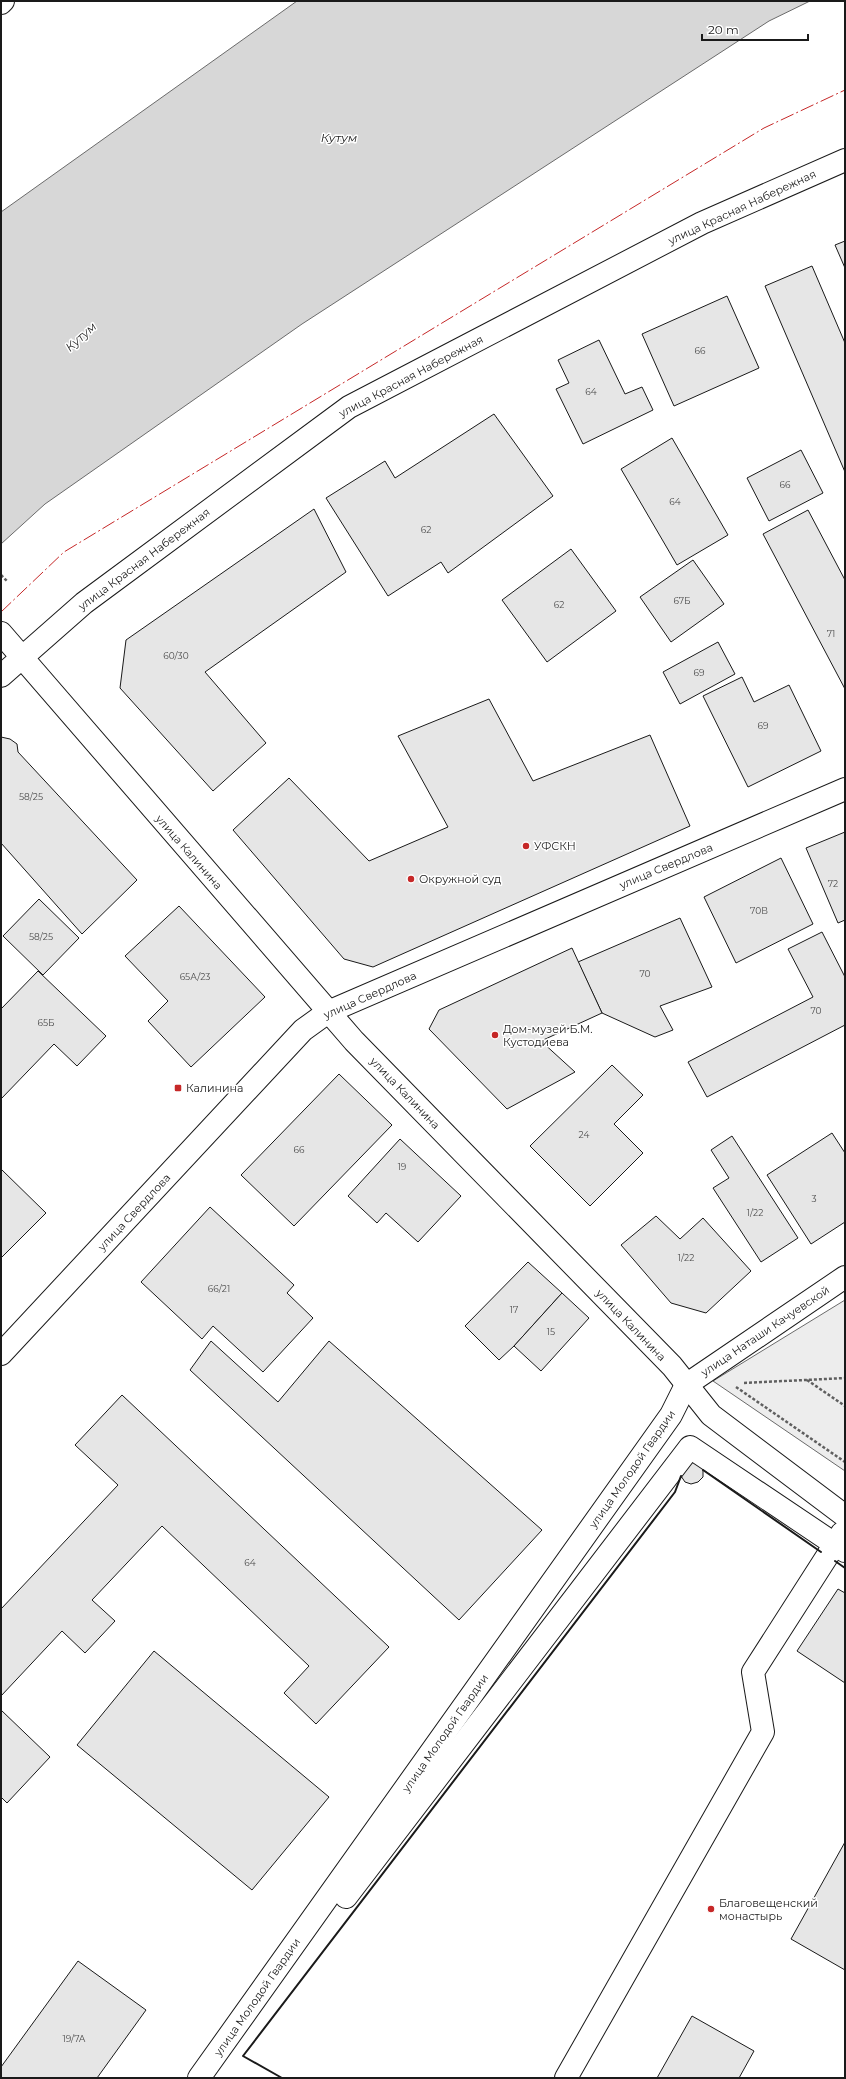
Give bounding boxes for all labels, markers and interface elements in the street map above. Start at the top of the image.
scale bar [702,16,808,42]
text: 20 m [708,22,739,37]
water label: Кутум [321,130,357,145]
street label: улица Красная Набережная [665,167,818,248]
water label: Кутум [62,319,99,354]
street label: улица Красная Набережная [335,332,486,421]
house number: 66 [695,345,706,356]
house number: 64 [585,386,597,397]
house number: 66 [780,479,791,490]
house number: 64 [669,496,681,507]
street label: улица Красная Набережная [74,505,213,614]
house number: 62 [421,524,431,535]
house number: 67Б [673,595,691,606]
house number: 62 [554,599,564,610]
house number: 71 [827,628,835,639]
house number: 60/30 [163,650,189,661]
house number: 69 [694,667,705,678]
house number: 69 [758,720,769,731]
house number: 58/25 [19,791,43,802]
street label: улица Калинина [152,811,225,892]
place label: УФСКН [534,839,576,853]
street label: улица Свердлова [616,840,715,892]
marker: УФСКН [521,841,531,851]
place label: Окружной суд [419,872,501,886]
marker: Окружной суд [406,874,416,884]
house number: 72 [828,878,838,889]
house number: 70В [750,905,768,916]
house number: 58/25 [29,931,53,942]
street label: улица Свердлова [320,968,419,1022]
house number: 70 [639,968,651,979]
house number: 65А/23 [180,971,210,982]
house number: 70 [810,1005,822,1016]
house number: 65Б [37,1017,55,1028]
place label: Дом-музей Б.М. Кустодиева [503,1022,593,1049]
marker: Дом-музей Б.М. Кустодиева [490,1030,500,1040]
street label: улица Калинина [366,1053,443,1132]
place label: Калинина [186,1081,243,1095]
marker: Калинина [173,1083,183,1093]
house number: 24 [579,1129,589,1140]
house number: 66 [294,1144,305,1155]
house number: 19 [398,1161,407,1172]
street label: улица Свердлова [94,1171,173,1254]
house number: 3 [811,1193,817,1204]
house number: 1/22 [747,1207,763,1218]
house number: 1/22 [678,1252,694,1263]
house number: 66/21 [208,1283,230,1294]
street label: улица Наташи Качуевской [697,1283,832,1380]
street label: улица Калинина [592,1285,669,1364]
house number: 17 [510,1304,518,1315]
house number: 15 [547,1326,555,1337]
street label: улица Молодой Гвардии [585,1407,678,1532]
house number: 64 [244,1557,256,1568]
street label: улица Молодой Гвардии [398,1671,491,1796]
place label: Благовещенский монастырь [719,1896,818,1923]
marker: Благовещенский монастырь [706,1904,716,1914]
street label: улица Молодой Гвардии [210,1935,303,2060]
house number: 19/7А [62,2033,86,2044]

